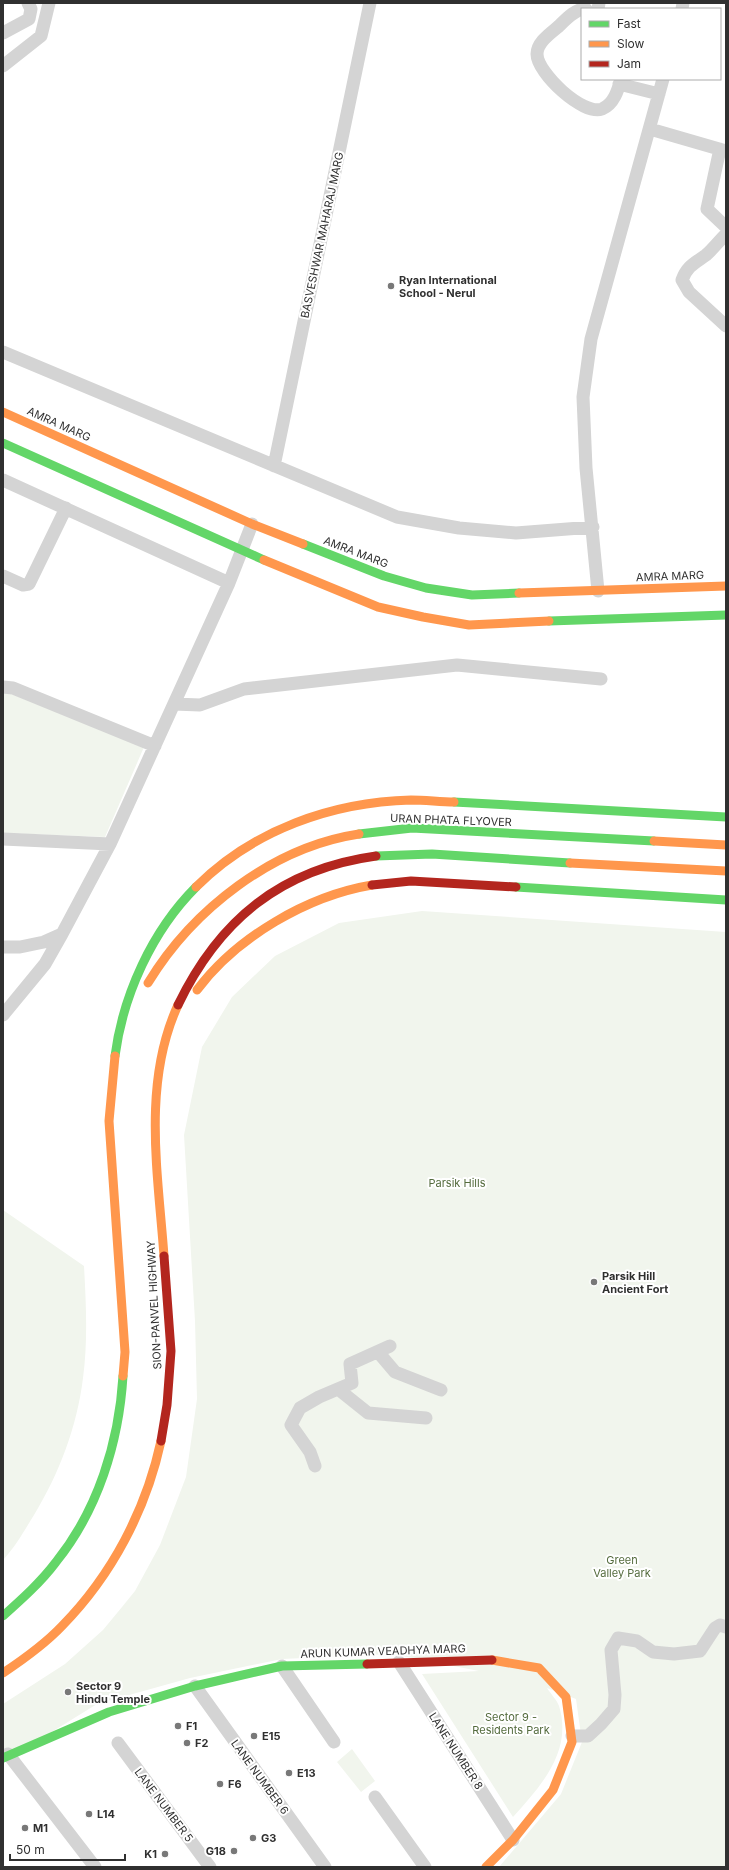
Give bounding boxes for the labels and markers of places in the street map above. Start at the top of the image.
place label: Ryan International School - Nerul [399,273,497,300]
marker: Ryan International School - Nerul [386,281,396,291]
place label: Parsik Hill Ancient Fort [602,1269,668,1296]
marker: Parsik Hill Ancient Fort [589,1277,599,1287]
place label: Sector 9 Hindu Temple [76,1679,150,1706]
marker: Sector 9 Hindu Temple [63,1687,73,1697]
place label: F1 [186,1719,197,1733]
marker: F1 [173,1721,183,1731]
place label: E15 [262,1729,280,1743]
marker: E15 [249,1731,259,1741]
place label: F2 [195,1736,208,1750]
marker: F2 [182,1738,192,1748]
place label: E13 [297,1766,316,1780]
marker: E13 [284,1768,294,1778]
place label: F6 [228,1777,242,1791]
marker: F6 [215,1779,225,1789]
place label: L14 [97,1807,115,1821]
marker: L14 [84,1809,94,1819]
place label: M1 [33,1821,48,1835]
marker: M1 [20,1823,30,1833]
place label: G3 [261,1831,276,1845]
marker: G3 [248,1833,258,1843]
place label: G18 [206,1844,226,1858]
marker: G18 [229,1846,239,1856]
place label: K1 [144,1847,157,1861]
marker: K1 [160,1849,170,1859]

